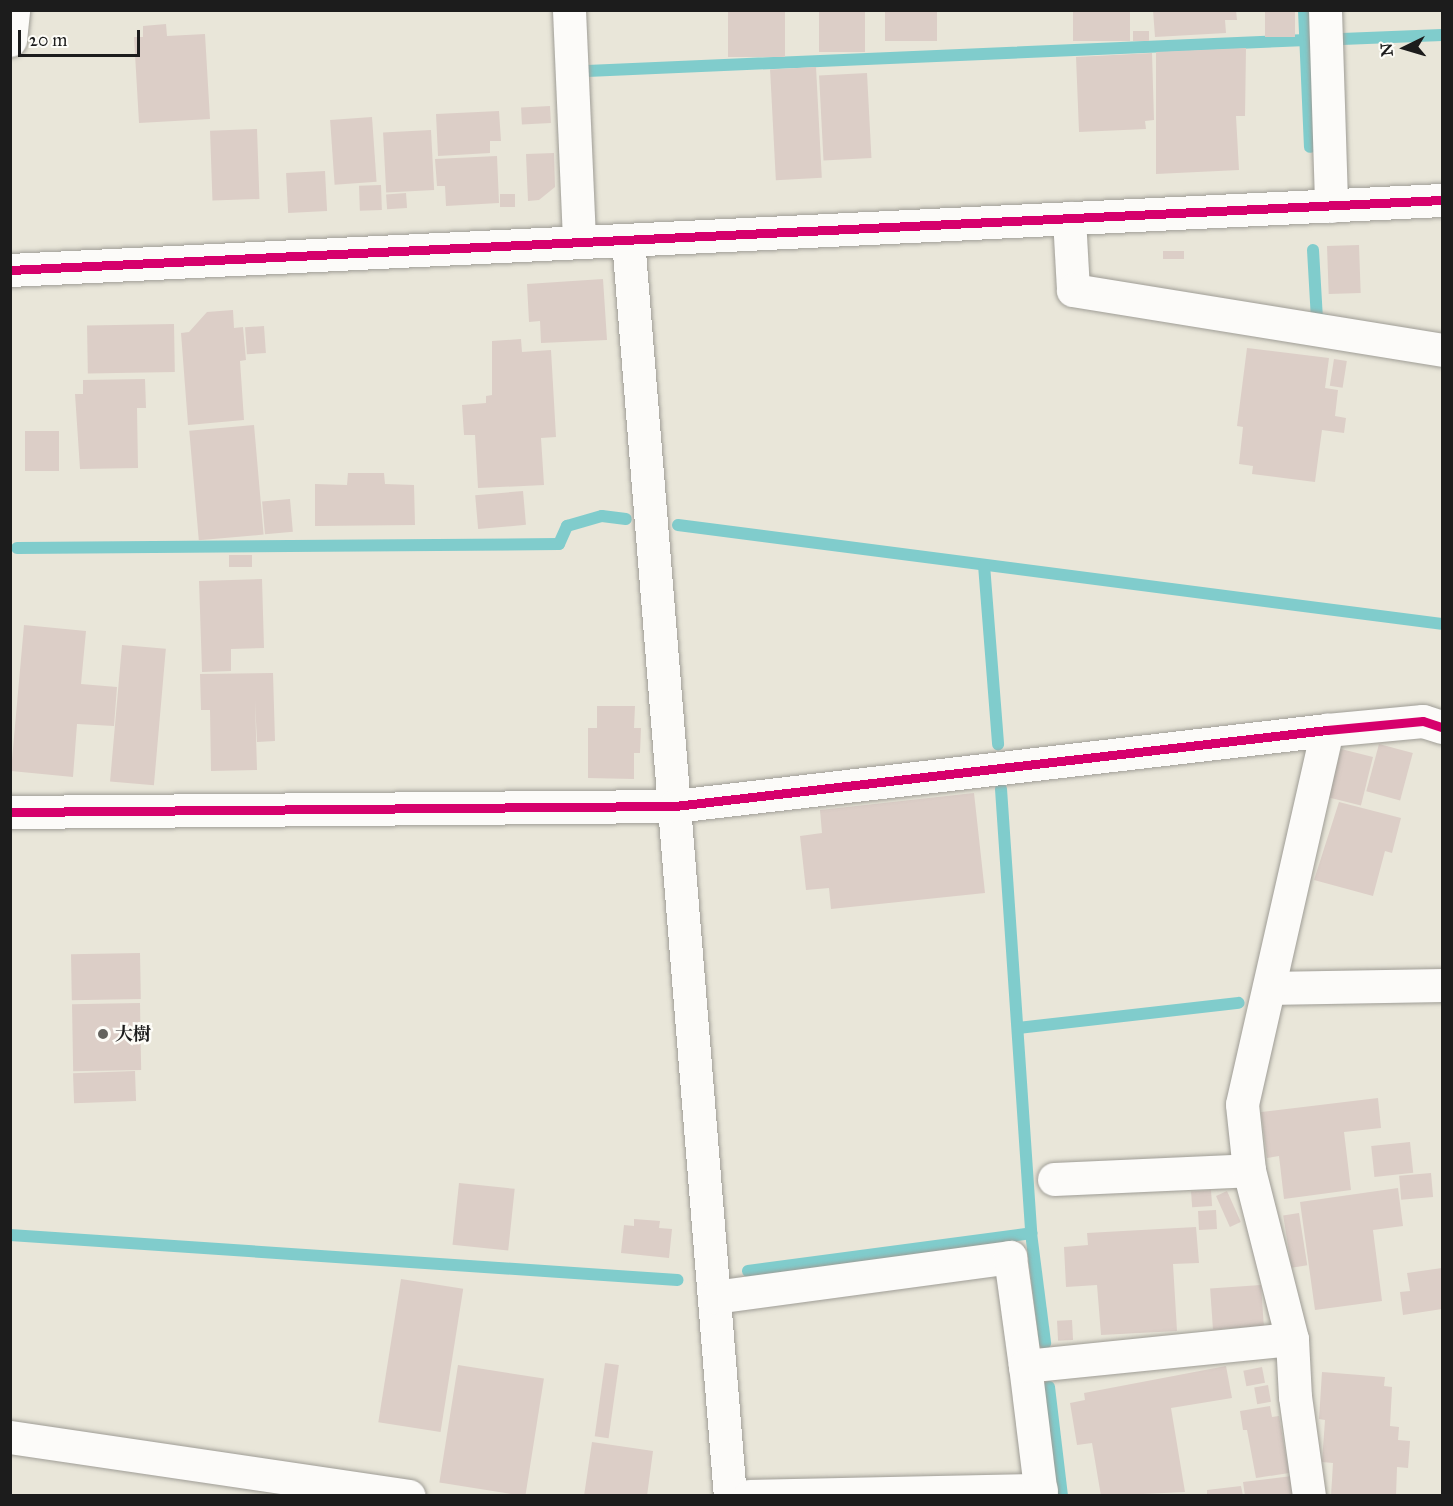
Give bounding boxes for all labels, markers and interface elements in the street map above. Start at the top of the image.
scale bar [21,18,142,56]
north arrow [1375,18,1435,78]
text: 20 m [29,29,67,51]
text: N [1377,42,1397,57]
place label: 大樹 [115,1023,151,1045]
marker: 大樹 [96,1027,110,1041]

